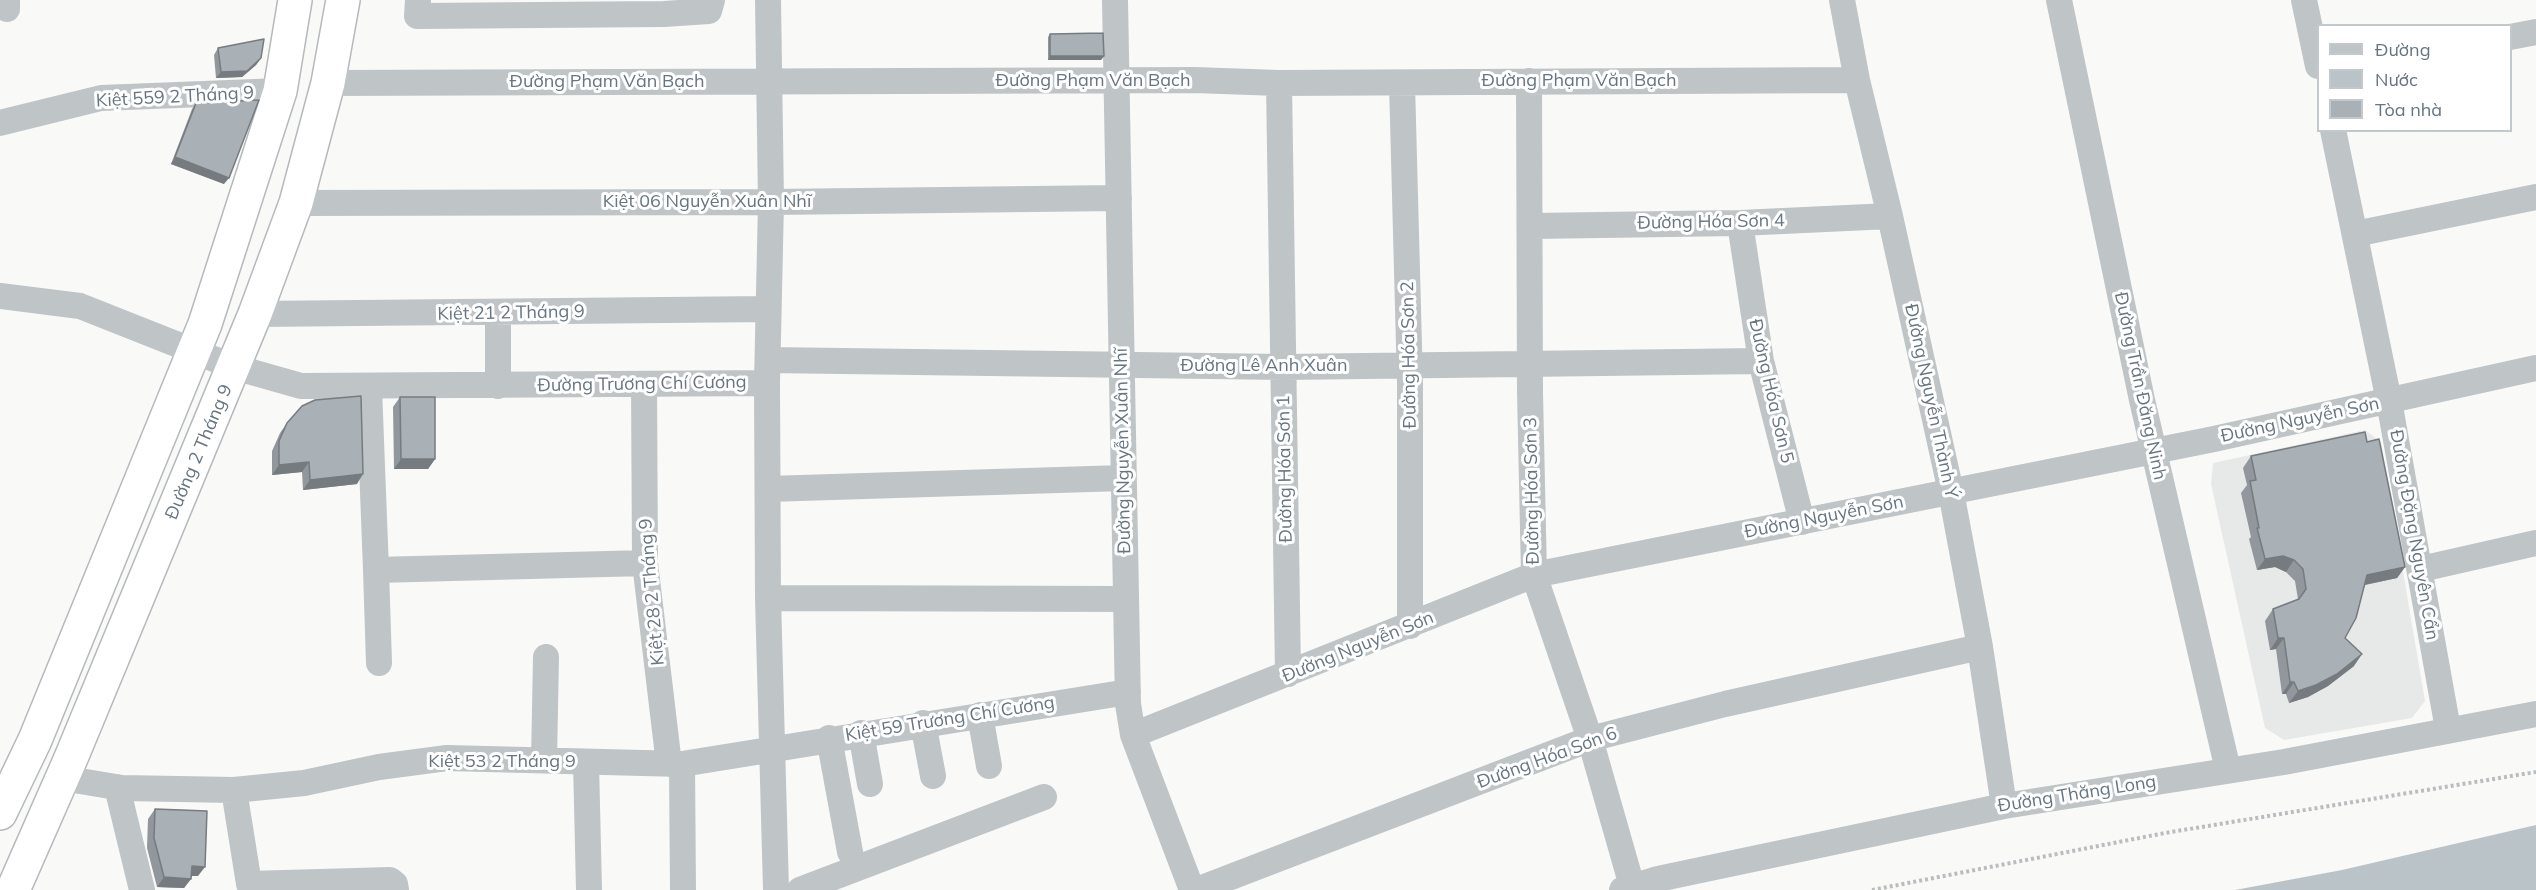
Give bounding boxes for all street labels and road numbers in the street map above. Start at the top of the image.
street label: Đường Phạm Văn Bạch [996,70,1190,92]
street label: Đường Phạm Văn Bạch [1482,70,1676,92]
street label: Đường Phạm Văn Bạch [510,71,704,93]
street label: Kiệt 559 2 Tháng 9 [95,82,255,112]
street label: Kiệt 06 Nguyễn Xuân Nhĩ [603,191,811,213]
street label: Đường Hóa Sơn 4 [1637,210,1785,234]
street label: Đường Hóa Sơn 2 [1397,281,1421,429]
street label: Đường Trần Đăng Ninh [2110,290,2170,482]
street label: Kiệt 21 2 Tháng 9 [437,301,585,325]
street label: Đường Nguyễn Thành Ý [1900,302,1962,500]
street label: Đường Hóa Sơn 5 [1744,317,1798,465]
street label: Đường Nguyễn Xuân Nhĩ [1110,348,1136,554]
street label: Đường Lê Anh Xuân [1181,355,1347,377]
street label: Đường Trương Chí Cương [537,371,747,397]
street label: Đường 2 Tháng 9 [161,381,237,523]
street label: Đường Nguyễn Sơn [2219,393,2381,447]
street label: Đường Hóa Sơn 1 [1273,395,1297,543]
street label: Đường Hóa Sơn 3 [1520,417,1544,565]
street label: Đường Đặng Nguyên Cẩn [2385,428,2443,642]
street label: Đường Nguyễn Sơn [1743,491,1905,543]
street label: Kiệt 28 2 Tháng 9 [635,518,669,666]
street label: Đường Nguyễn Sơn [1279,607,1437,687]
street label: Kiệt 59 Trương Chí Cương [844,692,1056,746]
street label: Đường Hóa Sơn 6 [1474,723,1620,793]
street label: Kiệt 53 2 Tháng 9 [428,751,576,773]
street label: Đường Thăng Long [1996,771,2158,817]

